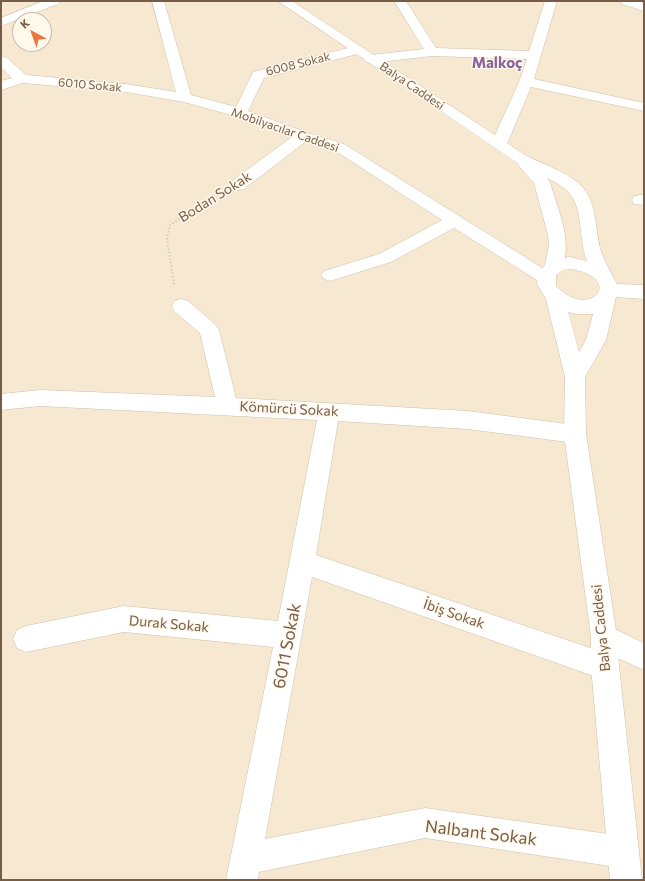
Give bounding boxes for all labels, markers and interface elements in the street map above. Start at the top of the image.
north arrow [12,12,52,52]
text: K [17,16,32,31]
street label: 6008 Sokak [264,49,332,79]
district label: Malkoç [472,54,522,72]
street label: Balya Caddesi [377,59,447,113]
street label: 6010 Sokak [58,75,122,95]
street label: Mobilyacılar Caddesi [229,105,341,155]
street label: Bodan Sokak [176,168,254,226]
street label: Kömürcü Sokak [239,398,339,420]
street label: Balya Caddesi [588,584,614,672]
street label: İbiş Sokak [421,596,487,632]
street label: 6011 Sokak [269,602,305,690]
street label: Durak Sokak [128,612,210,636]
street label: Nalbant Sokak [424,816,538,850]

